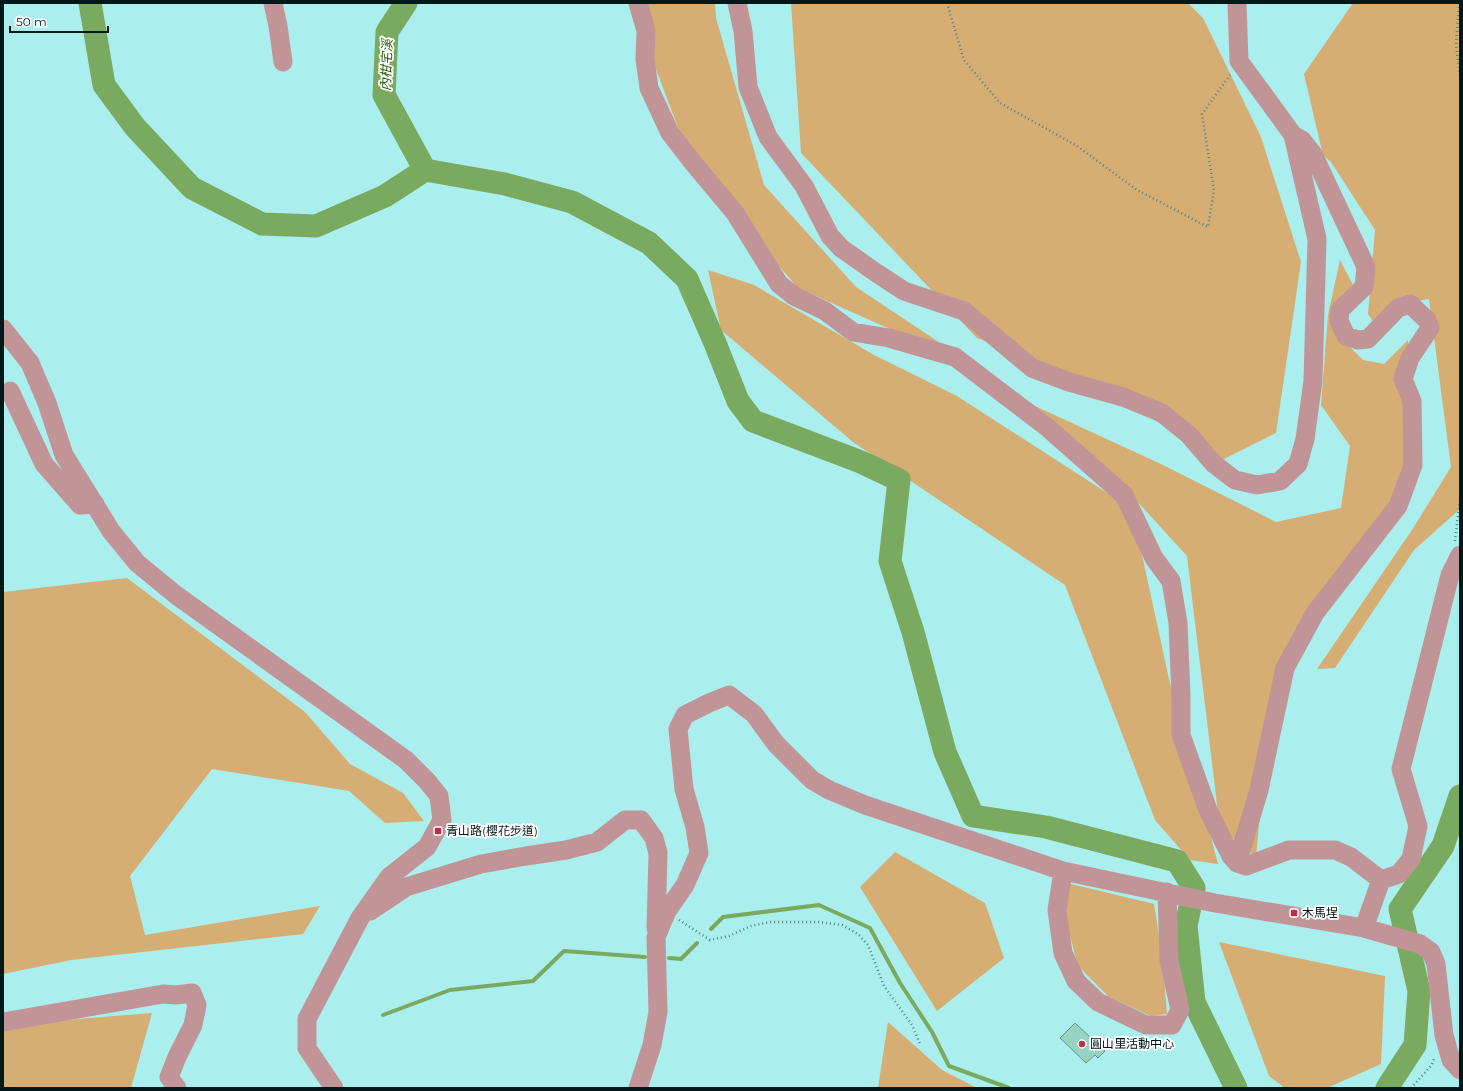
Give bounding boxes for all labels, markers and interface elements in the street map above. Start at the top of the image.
scale bar [10,8,108,34]
text: 50 m [16,14,47,29]
water label: 內柑宅溪 [377,37,395,91]
place label: 青山路(櫻花步道) [446,823,538,838]
marker: 青山路(櫻花步道) [433,826,443,836]
place label: 木馬埕 [1302,905,1338,920]
marker: 木馬埕 [1289,908,1299,918]
place label: 圓山里活動中心 [1090,1036,1174,1051]
marker: 圓山里活動中心 [1077,1039,1087,1049]

